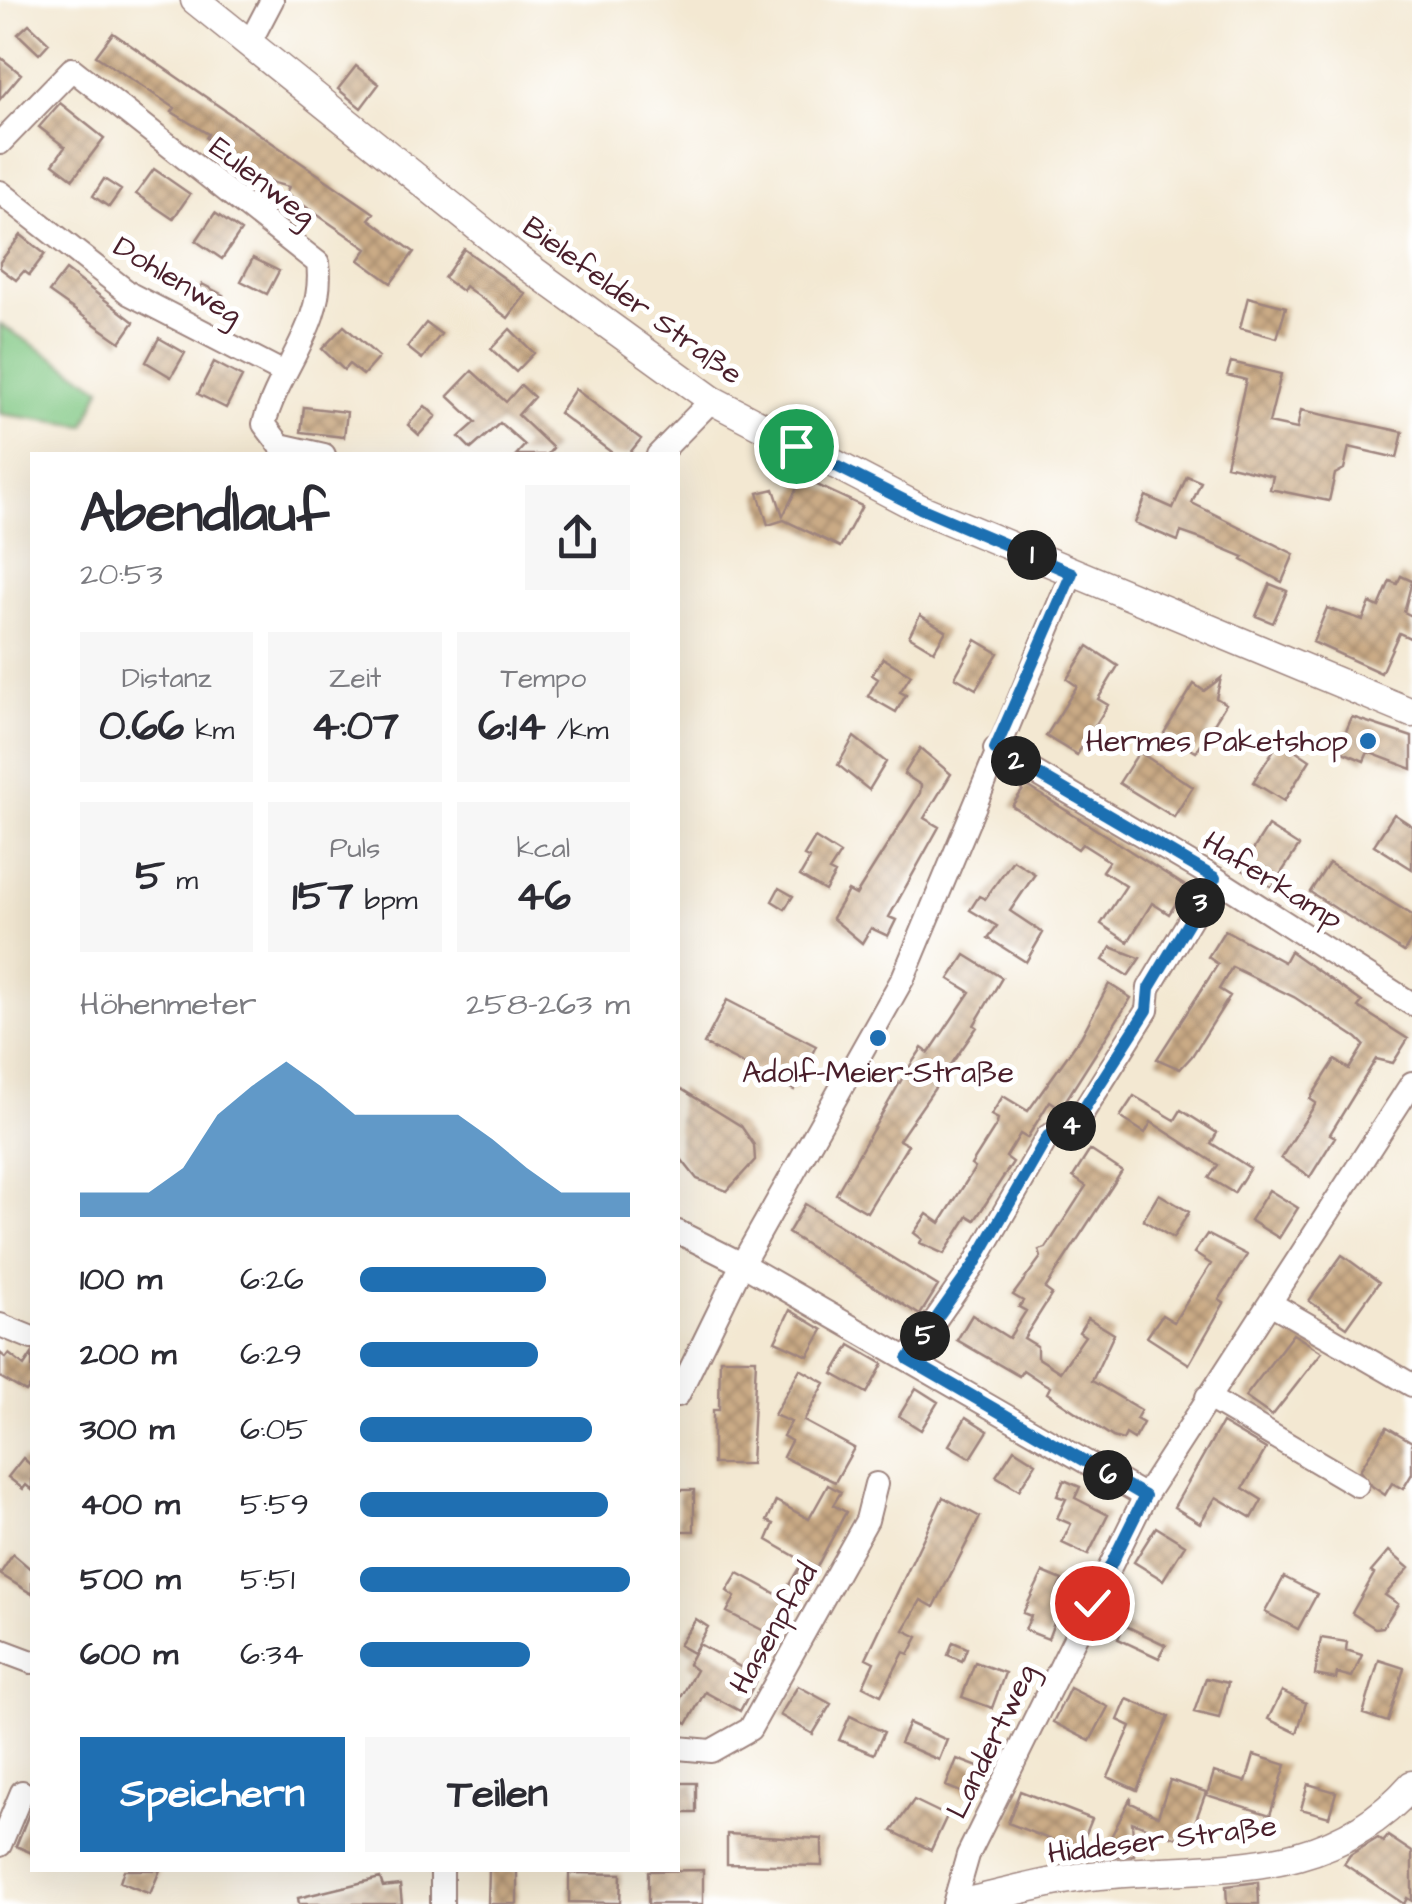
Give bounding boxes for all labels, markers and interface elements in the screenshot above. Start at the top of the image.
street label: Eulenweg [200,127,325,238]
street label: Bielefelder Straße [514,207,751,395]
street label: Dohlenweg [105,226,250,337]
pin [754,404,839,489]
icon: arrive [769,419,824,474]
text: Abendlauf [80,476,329,552]
button: share [525,485,630,590]
pin: 1 [1007,530,1057,580]
text: 1 [1030,535,1034,574]
text: 20:53 [80,552,163,597]
text: Distanz [122,659,212,698]
text: Zeit [329,659,381,698]
text: Tempo [500,659,586,698]
text: 0.66 [99,698,184,756]
text: 4:07 [311,698,399,756]
text: 6:14 [478,698,546,756]
text: km [184,711,234,750]
text: /km [546,711,608,750]
place label: Hermes Paketshop [1086,721,1348,763]
marker: Hermes Paketshop [1357,730,1379,752]
pin: 2 [991,736,1041,786]
text: 2 [1008,741,1024,780]
street label: Haferkamp [1194,821,1350,940]
text: Puls [330,829,380,868]
text: kcal [517,829,570,868]
text: 5 [135,848,165,906]
text: m [165,861,198,900]
text: 157 [292,868,353,926]
text: 46 [516,868,571,926]
pin: 3 [1175,878,1225,928]
text: bpm [353,881,418,920]
text: 3 [1193,883,1207,922]
text: Höhenmeter [80,982,257,1027]
text: 258–263 m [466,982,630,1027]
marker: Adolf-Meier-Straße [867,1027,889,1049]
place label: Adolf-Meier-Straße [742,1052,1014,1094]
pin: 4 [1046,1101,1096,1151]
text: 4 [1061,1106,1081,1145]
text: 100 m [80,1257,162,1302]
text: 6:26 [240,1257,304,1302]
pin: 5 [900,1311,950,1361]
text: 5 [915,1316,935,1355]
text: 200 m [80,1332,176,1377]
text: 6:29 [240,1332,302,1377]
text: 300 m [80,1407,174,1452]
text: 6:05 [240,1407,308,1452]
pin: 6 [1083,1450,1133,1500]
text: 6 [1099,1455,1117,1494]
text: 400 m [80,1482,180,1527]
text: 5:59 [240,1482,309,1527]
street label: Hasenpfad [719,1555,828,1702]
text: 500 m [80,1557,181,1602]
text: 5:51 [240,1557,295,1602]
pin [1050,1561,1135,1646]
icon: check [1065,1576,1120,1631]
text: 600 m [80,1632,178,1677]
text: 6:34 [240,1632,303,1677]
street label: Landertweg [936,1657,1048,1826]
button: Speichern [80,1737,345,1852]
button: Teilen [365,1737,630,1852]
street label: Hiddeser Straße [1045,1805,1279,1875]

